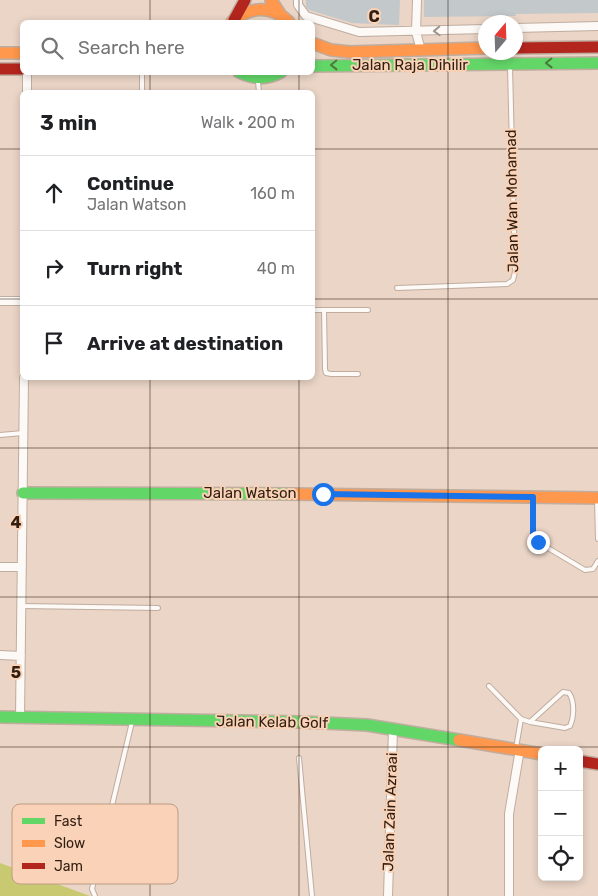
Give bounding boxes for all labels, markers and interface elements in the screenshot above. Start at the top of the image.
text: C [368,7,380,26]
north arrow [478,15,523,60]
search box [20,20,315,75]
one-way arrow [433,26,440,36]
icon: search [38,34,66,62]
text: Search here [78,36,185,59]
street label: Jalan Raja Dihilir [352,56,468,74]
one-way arrow [545,58,553,68]
one-way arrow [330,60,338,70]
text: 3 min [40,110,97,135]
text: Walk · 200 m [201,113,295,132]
street label: Jalan Wan Mohamad [502,129,522,273]
text: Continue [87,172,174,195]
icon: ahead [40,179,68,207]
text: 160 m [250,184,295,203]
text: Jalan Watson [87,195,187,214]
icon: right [40,254,68,282]
text: Turn right [87,257,182,280]
text: 40 m [257,259,295,278]
icon: arrive [40,329,68,357]
text: Arrive at destination [87,332,283,355]
route start [312,483,335,506]
street label: Jalan Watson [203,484,297,502]
text: 4 [11,513,22,532]
route end [527,531,550,554]
text: 5 [11,663,21,682]
street label: Jalan Kelab Golf [216,712,328,732]
map controls [538,746,583,881]
button: + [538,746,583,791]
street label: Jalan Zain Azraai [379,752,401,872]
button: − [538,791,583,836]
legend [12,804,178,884]
text: Fast [54,813,83,830]
text: Slow [54,835,85,852]
button: locate [538,836,583,881]
text: Jam [54,858,83,875]

